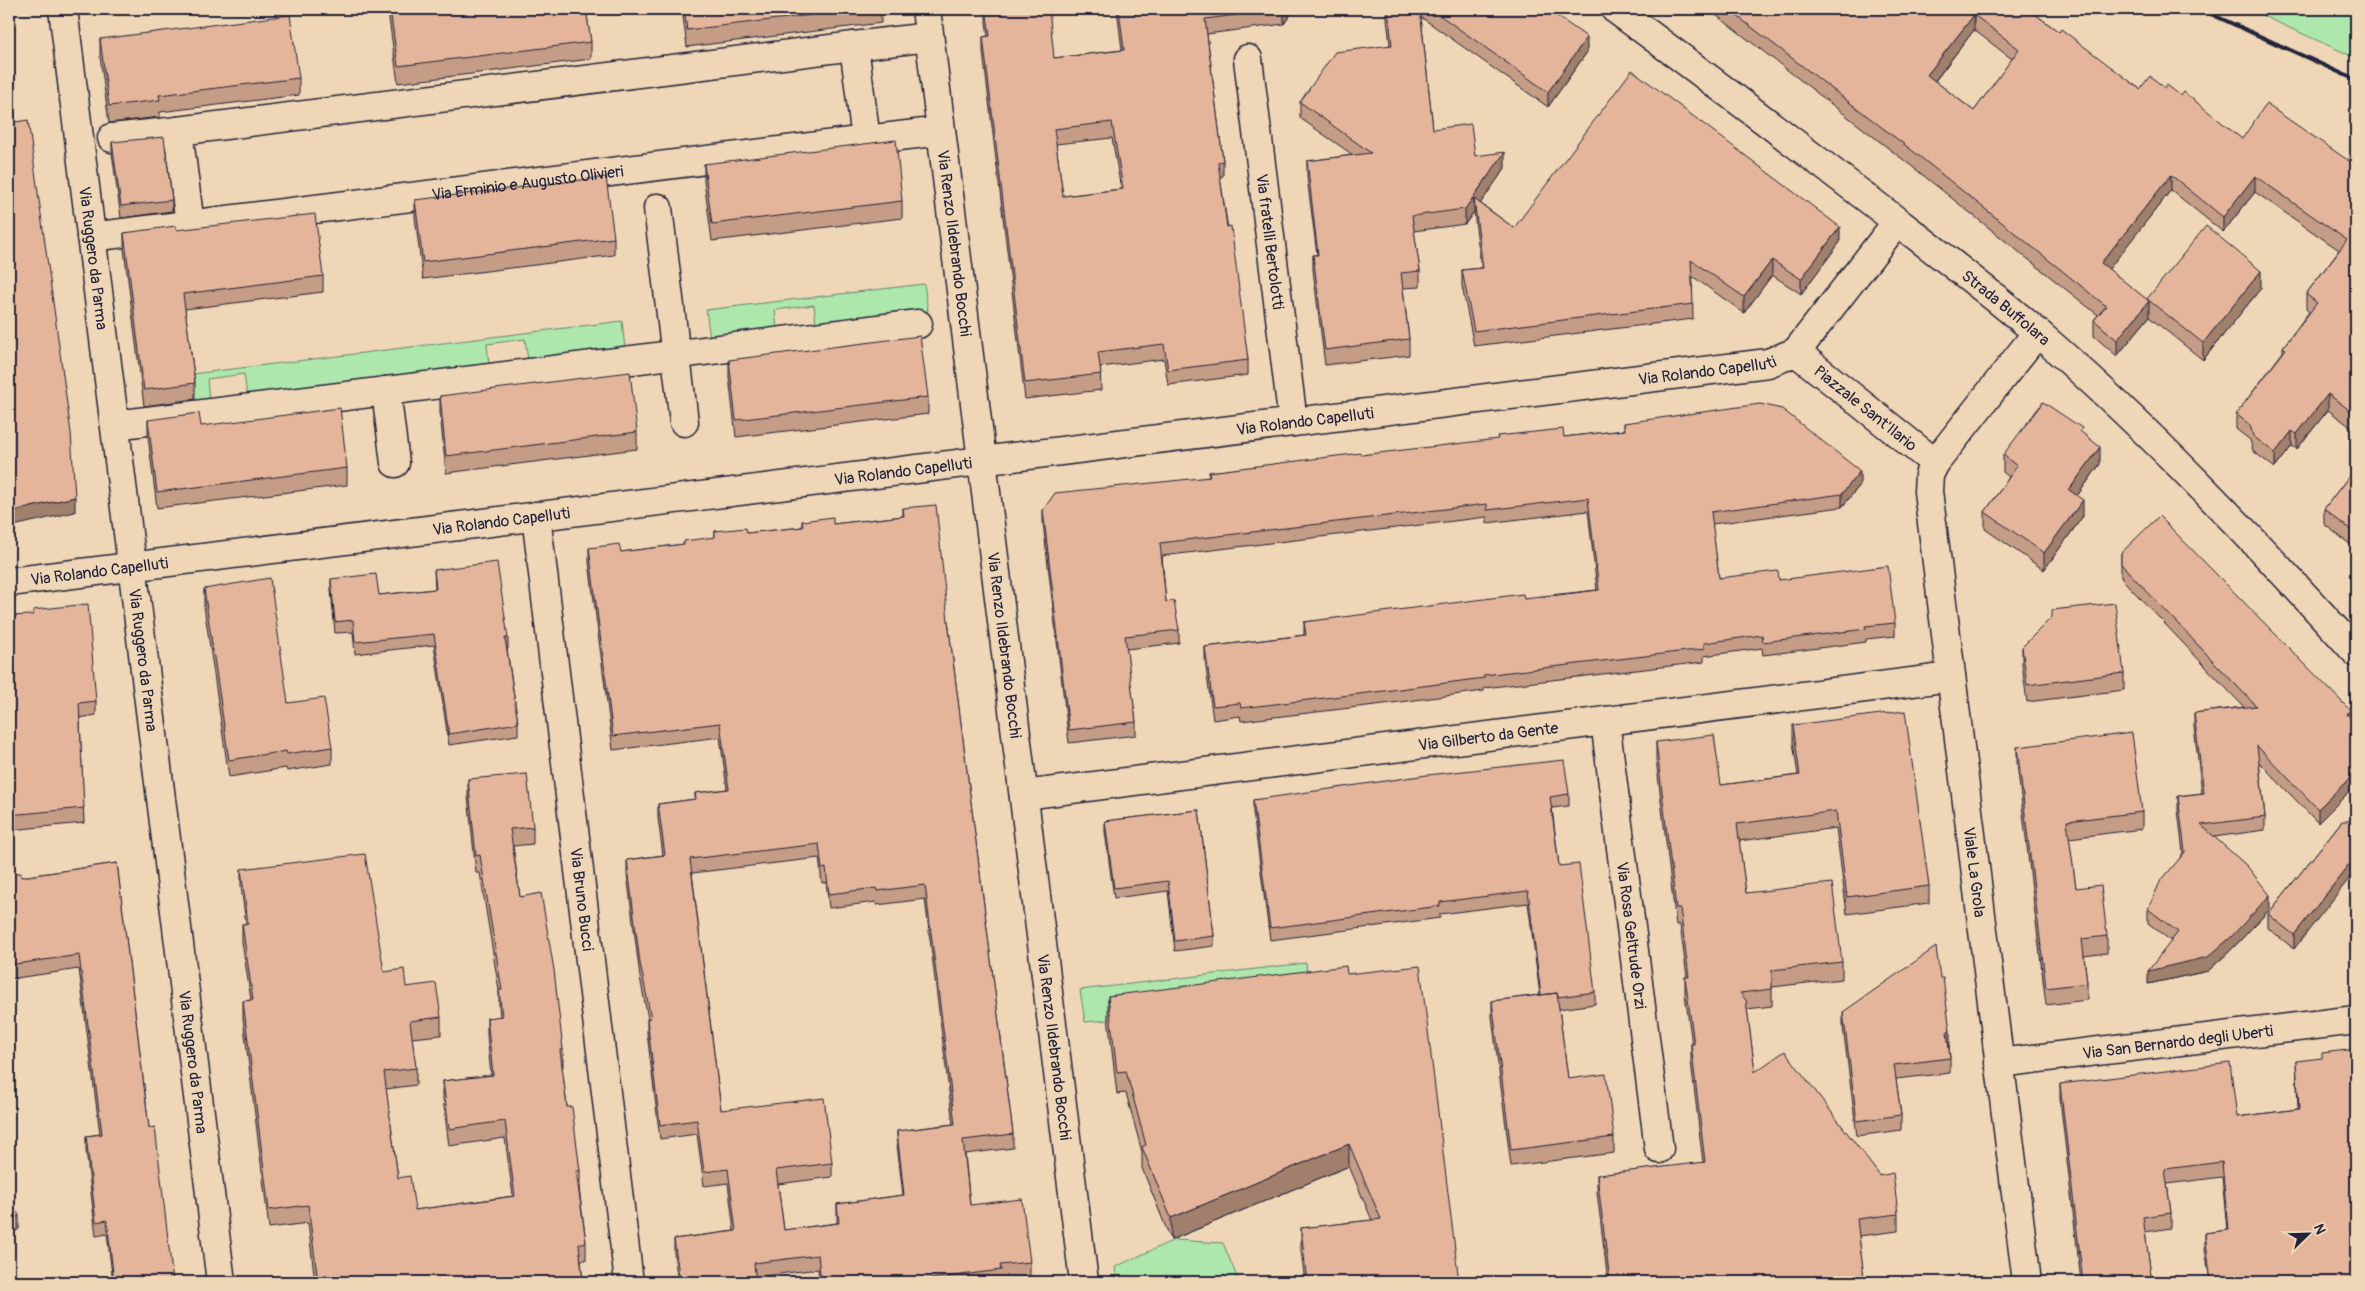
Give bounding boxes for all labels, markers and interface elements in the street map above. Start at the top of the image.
street label: Via Renzo Ildebrando Bocchi [933,149,976,338]
street label: Via Erminio e Augusto Olivieri [431,161,625,205]
street label: Via fratelli Bertolotti [1251,173,1288,311]
street label: Via Ruggero da Parma [74,186,112,331]
street label: Strada Buffolara [1957,266,2054,350]
street label: Via Rolando Capelluti [1637,352,1779,390]
street label: Piazzale Sant'Ilario [1810,361,1921,456]
street label: Via Rolando Capelluti [1235,403,1375,440]
street label: Via Rolando Capelluti [833,453,973,490]
street label: Via Rolando Capelluti [431,503,571,540]
street label: Via Renzo Ildebrando Bocchi [982,551,1025,740]
street label: Via Rolando Capelluti [29,553,170,590]
street label: Via Ruggero da Parma [124,587,162,733]
street label: Via Gilberto da Gente [1417,718,1560,756]
street label: Viale La Grola [1959,826,1989,918]
street label: Via Bruno Bucci [565,846,598,952]
street label: Via Rosa Geltrude Orzi [1612,861,1650,1010]
street label: Via Renzo Ildebrando Bocchi [1032,953,1075,1142]
street label: Via Ruggero da Parma [174,989,211,1135]
street label: Via San Bernardo degli Uberti [2081,1021,2274,1064]
north arrow [2282,1208,2332,1258]
text: N [2310,1221,2329,1237]

